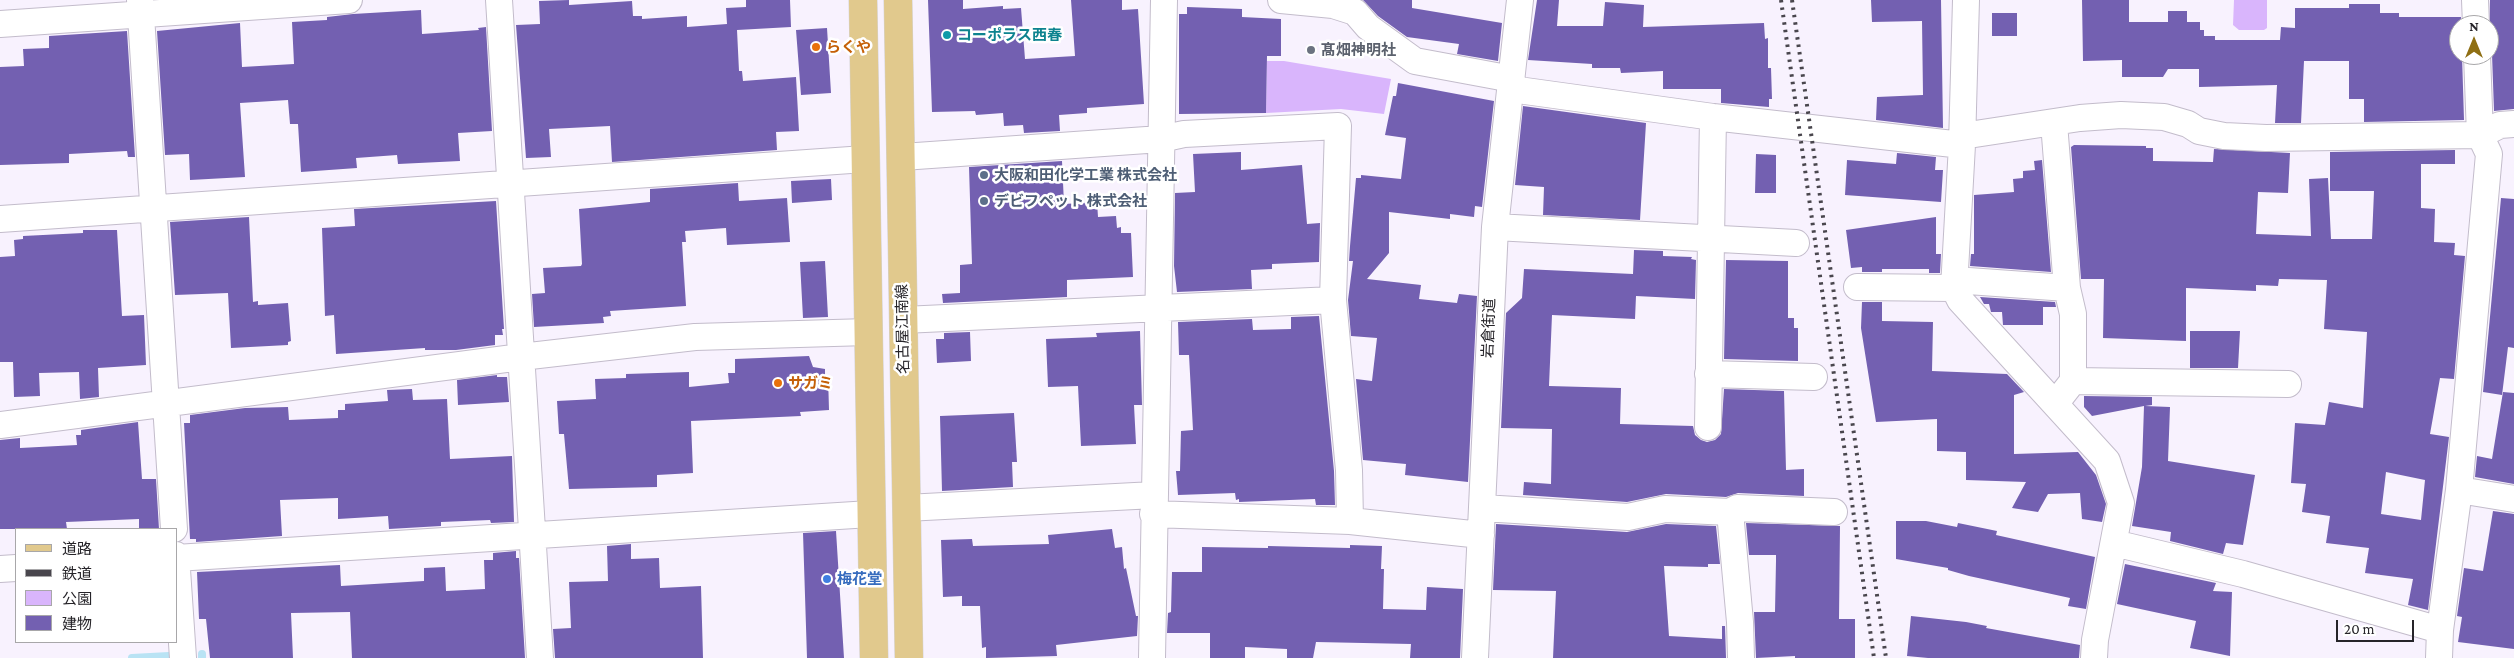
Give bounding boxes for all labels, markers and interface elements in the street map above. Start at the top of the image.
north arrow [2449,15,2499,65]
text: N [2469,18,2479,34]
place label: コーポラス西春 [957,26,1062,44]
marker: コーポラス西春 [941,29,953,41]
place label: らくや [826,38,871,56]
marker: らくや [810,41,822,53]
place label: 髙畑神明社 [1321,41,1396,59]
marker: 髙畑神明社 [1305,44,1317,56]
place label: 大阪和田化学工業 株式会社 [994,166,1177,184]
marker: 大阪和田化学工業 株式会社 [978,169,990,181]
place label: デビフペット 株式会社 [994,192,1147,210]
marker: デビフペット 株式会社 [978,195,990,207]
street label: 名古屋江南線 [893,284,913,374]
street label: 岩倉街道 [1479,298,1499,358]
place label: サガミ [788,374,833,392]
marker: サガミ [772,377,784,389]
legend [15,528,178,643]
text: 道路 [62,541,92,557]
text: 鉄道 [62,566,92,582]
place label: 梅花堂 [837,570,882,588]
marker: 梅花堂 [821,573,833,585]
text: 公園 [62,591,92,607]
scale bar [2339,610,2416,642]
text: 建物 [62,616,92,632]
text: 20 m [2344,621,2375,637]

